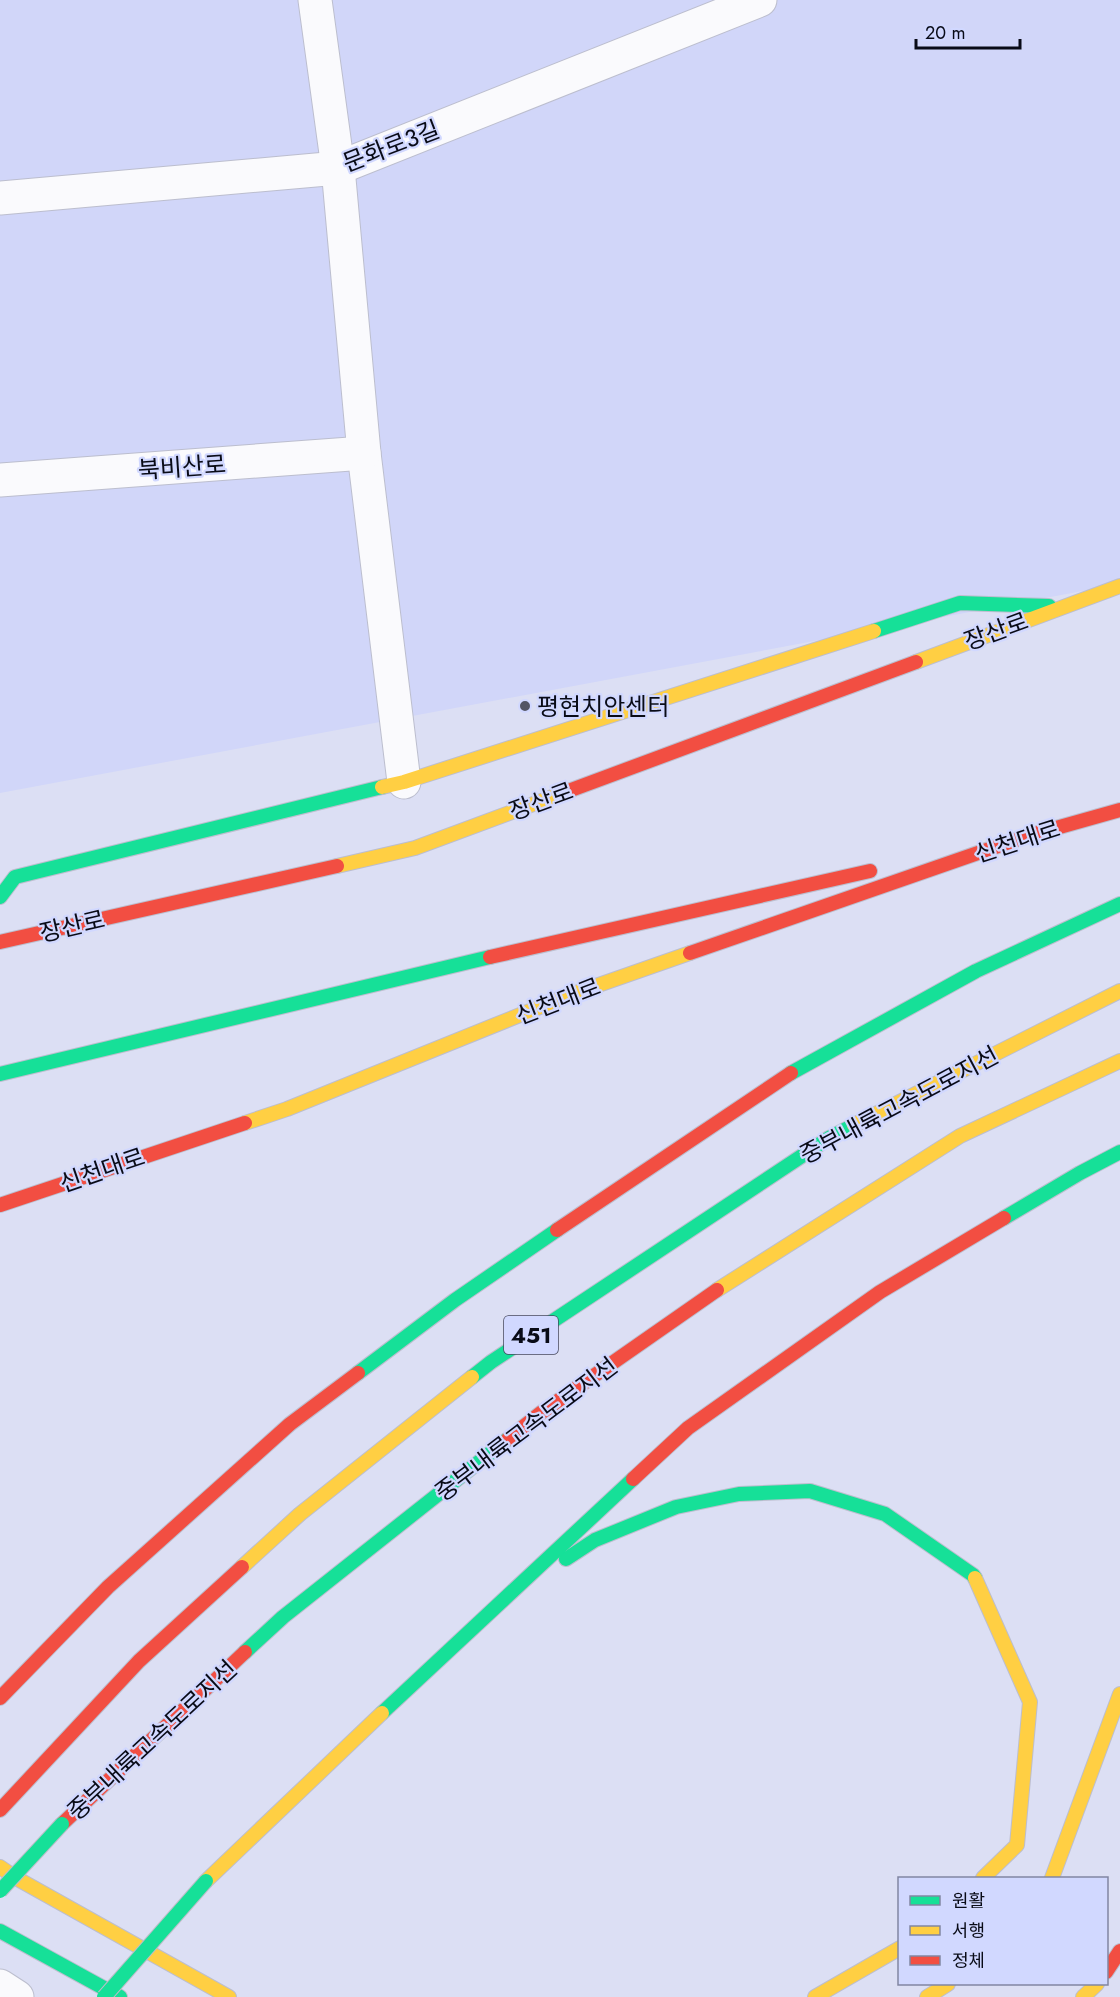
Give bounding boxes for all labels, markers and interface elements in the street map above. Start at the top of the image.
scale bar [916,12,1020,50]
text: 20 m [925,20,965,46]
street label: 문화로3길 [337,111,445,181]
street label: 북비산로 [137,446,227,488]
street label: 장산로 [959,603,1033,659]
place label: 평현치안센터 [537,689,669,724]
marker: 평현치안센터 [518,699,532,713]
street label: 장산로 [504,773,578,829]
street label: 신천대로 [970,811,1064,871]
street label: 장산로 [36,901,108,951]
street label: 신천대로 [510,969,606,1033]
street label: 중부내륙고속도로지선 [793,1038,1005,1172]
street label: 신천대로 [55,1139,149,1201]
road number: 451 [504,1316,558,1354]
street label: 중부내륙고속도로지선 [427,1349,625,1509]
street label: 중부내륙고속도로지선 [59,1652,245,1828]
legend [898,1877,1108,1985]
text: 원활 [952,1888,985,1914]
text: 서행 [952,1918,985,1944]
text: 정체 [952,1948,985,1974]

